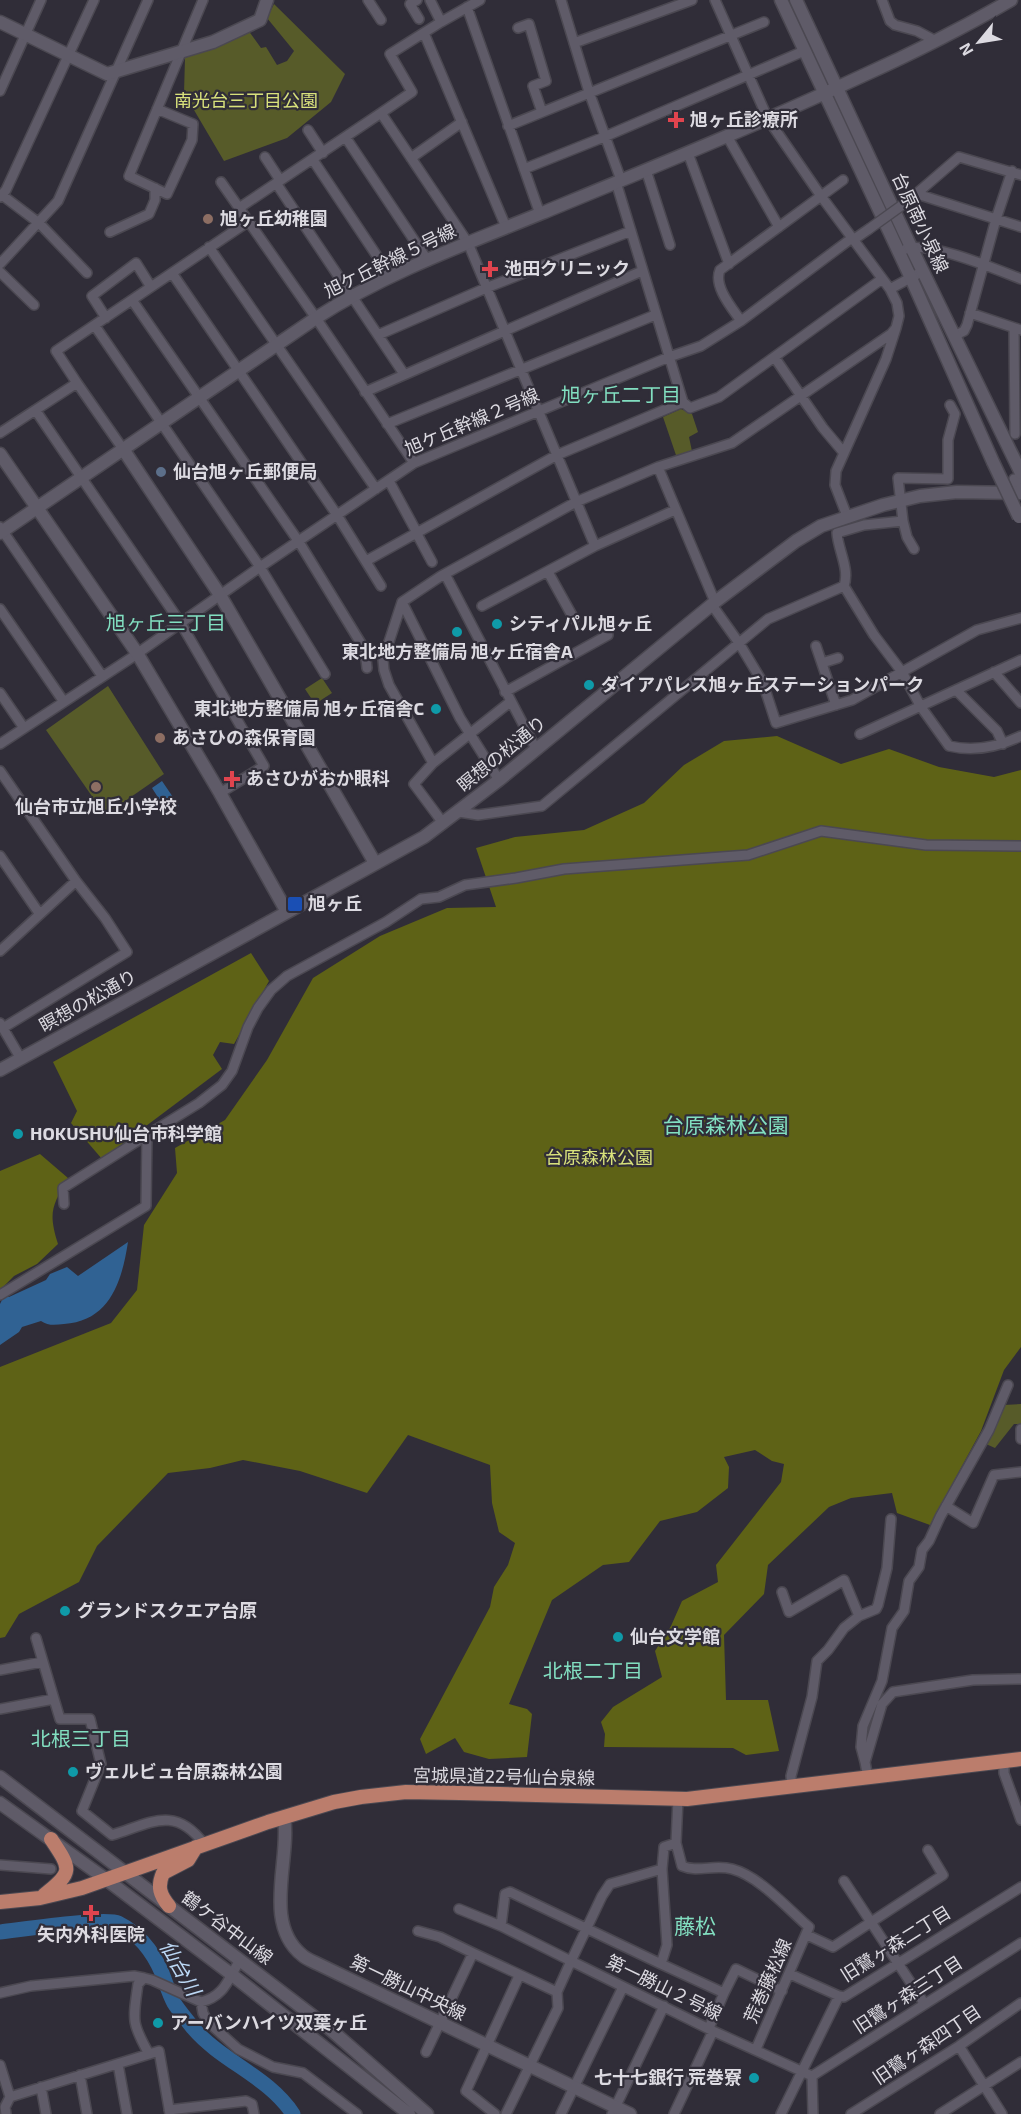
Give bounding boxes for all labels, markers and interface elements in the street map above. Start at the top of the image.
north arrow [949,12,1009,72]
text: N [954,40,977,60]
park label: 南光台三丁目公園 [174,89,318,111]
place label: 旭ヶ丘診療所 [690,108,798,130]
marker: 旭ヶ丘診療所 [667,111,685,129]
street label: 台原南小泉線 [888,169,954,276]
place label: 旭ヶ丘幼稚園 [220,207,328,229]
marker: 旭ヶ丘幼稚園 [201,212,215,226]
street label: 旭ケ丘幹線５号線 [320,219,459,302]
place label: 池田クリニック [504,257,630,279]
marker: 池田クリニック [481,260,499,278]
district label: 旭ヶ丘二丁目 [561,382,681,406]
street label: 旭ケ丘幹線２号線 [401,383,542,459]
place label: 仙台旭ヶ丘郵便局 [173,460,317,482]
marker: 仙台旭ヶ丘郵便局 [154,465,168,479]
district label: 旭ヶ丘三丁目 [106,610,226,634]
place label: シティパル旭ヶ丘 [509,612,652,634]
marker: シティパル旭ヶ丘 [490,617,504,631]
marker: 東北地方整備局 旭ヶ丘宿舎A [450,625,464,639]
place label: 東北地方整備局 旭ヶ丘宿舎A [341,640,573,662]
place label: ダイアパレス旭ヶ丘ステーションパーク [601,673,924,695]
marker: ダイアパレス旭ヶ丘ステーションパーク [582,678,596,692]
place label: 東北地方整備局 旭ヶ丘宿舎C [194,697,424,719]
marker: 東北地方整備局 旭ヶ丘宿舎C [429,702,443,716]
street label: 瞑想の松通り [452,711,550,796]
place label: あさひの森保育園 [172,726,316,748]
marker: あさひの森保育園 [153,731,167,745]
place label: あさひがおか眼科 [246,767,390,789]
marker: あさひがおか眼科 [223,770,241,788]
marker: 仙台市立旭丘小学校 [89,780,103,794]
place label: 仙台市立旭丘小学校 [15,795,177,817]
place label: 旭ヶ丘 [308,892,362,914]
marker: 旭ヶ丘 [286,895,304,913]
street label: 瞑想の松通り [35,964,140,1036]
district label: 台原森林公園 [663,1112,789,1137]
place label: HOKUSHU仙台市科学館 [30,1122,222,1144]
marker: HOKUSHU仙台市科学館 [11,1127,25,1141]
park label: 台原森林公園 [545,1146,653,1168]
place label: グランドスクエア台原 [77,1599,257,1621]
marker: グランドスクエア台原 [58,1604,72,1618]
place label: 仙台文学館 [630,1625,720,1647]
marker: 仙台文学館 [611,1630,625,1644]
district label: 北根二丁目 [543,1658,643,1682]
district label: 北根三丁目 [31,1726,131,1750]
place label: ヴェルビュ台原森林公園 [85,1760,283,1782]
street label: 宮城県道22号仙台泉線 [413,1763,595,1789]
marker: ヴェルビュ台原森林公園 [66,1765,80,1779]
street label: 鶴ケ谷中山線 [178,1886,277,1968]
street label: 旧鷺ヶ森二丁目 [836,1900,955,1986]
marker: 矢内外科医院 [82,1904,100,1922]
district label: 藤松 [674,1913,716,1938]
place label: 矢内外科医院 [37,1923,145,1945]
street label: 荒巻藤松線 [739,1935,795,2026]
water label: 仙台川 [155,1936,207,2001]
street label: 第一勝山中央線 [347,1950,470,2025]
street label: 第一勝山２号線 [603,1950,726,2025]
street label: 旧鷺ヶ森三丁目 [849,1951,966,2038]
street label: 旧鷺ヶ森四丁目 [868,2000,985,2089]
place label: アーバンハイツ双葉ヶ丘 [170,2011,367,2033]
marker: アーバンハイツ双葉ヶ丘 [151,2016,165,2030]
place label: 七十七銀行 荒巻寮 [594,2066,742,2088]
marker: 七十七銀行 荒巻寮 [747,2071,761,2085]

